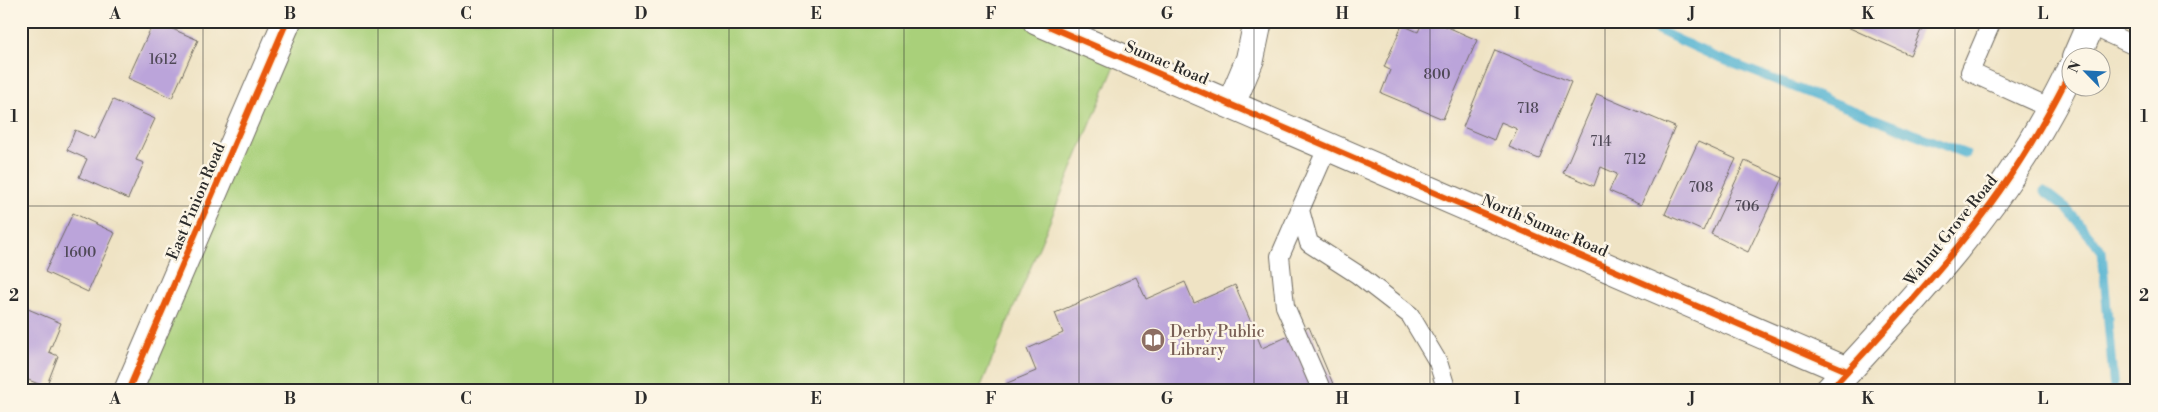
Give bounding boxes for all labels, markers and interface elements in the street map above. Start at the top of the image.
text: A [108,4,121,24]
text: B [284,4,296,24]
text: C [460,4,472,24]
text: D [635,4,648,24]
text: E [810,4,822,24]
text: F [985,4,997,24]
text: G [1161,4,1174,24]
text: H [1335,4,1349,24]
text: I [1514,4,1520,24]
text: J [1687,4,1695,24]
text: K [1862,4,1876,24]
text: L [2038,4,2049,24]
street label: Sumac Road [1122,36,1211,89]
north arrow [2060,48,2110,98]
house number: 1612 [149,51,177,69]
text: N [2065,58,2086,76]
house number: 800 [1423,66,1451,84]
house number: 718 [1517,100,1539,118]
text: 1 [10,107,18,127]
text: 1 [2140,107,2148,127]
house number: 714 [1590,133,1612,151]
street label: East Pinion Road [162,140,230,263]
house number: 712 [1624,151,1646,169]
street label: Walnut Grove Road [1899,171,2002,291]
house number: 708 [1689,179,1713,197]
street label: North Sumac Road [1478,190,1611,262]
house number: 706 [1735,198,1760,216]
house number: 1600 [64,244,96,262]
text: 2 [9,286,19,306]
text: 2 [2139,286,2149,306]
place label: Derby Public Library [1170,322,1265,360]
library icon: Derby Public Library [1140,327,1166,353]
text: A [108,389,121,409]
text: B [284,389,296,409]
text: C [460,389,472,409]
text: D [635,389,648,409]
text: E [810,389,822,409]
text: F [985,389,997,409]
text: G [1161,389,1174,409]
text: H [1335,389,1349,409]
text: I [1514,389,1520,409]
text: J [1687,389,1695,409]
text: K [1862,389,1876,409]
text: L [2038,389,2049,409]

